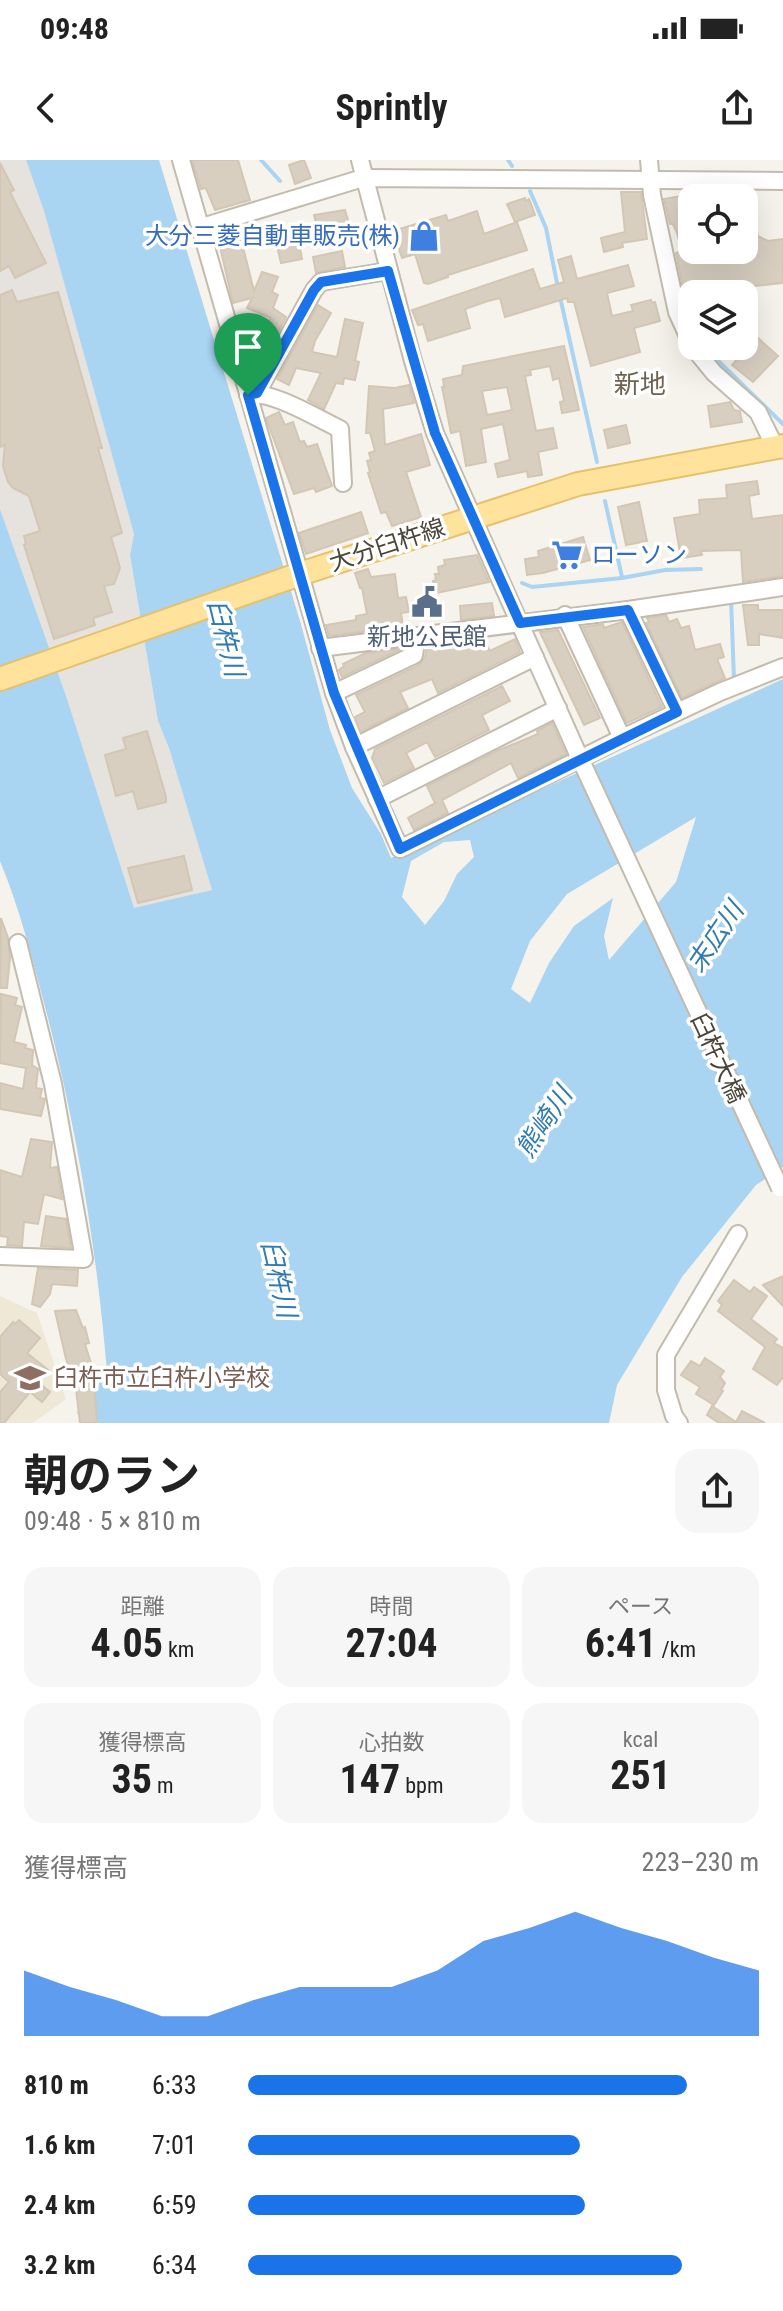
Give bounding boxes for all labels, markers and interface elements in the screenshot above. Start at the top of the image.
text: 09:48 [40,11,109,46]
icon: back [24,86,68,130]
icon: share [715,86,759,130]
text: Sprintly [335,87,448,129]
map controls [678,184,758,360]
button: locate [678,184,758,264]
shop icon: 大分三菱自動車販売(株) [407,219,441,253]
place label: 大分三菱自動車販売(株) [145,222,400,250]
button: layers [678,280,758,360]
pin [214,313,282,395]
icon: arrive [226,325,270,369]
district label: 新地 [614,369,666,399]
street label: 大分臼杵線 [326,513,448,577]
supermarket icon: ローソン [550,538,584,572]
place label: ローソン [591,541,687,569]
public building icon: 新地公民館 [410,585,444,619]
water label: 臼杵川 [202,597,251,682]
place label: 新地公民館 [367,623,487,651]
water label: 末広川 [681,894,751,978]
street label: 臼杵大橋 [685,1009,751,1107]
water label: 熊崎川 [510,1079,579,1163]
water label: 臼杵川 [256,1238,303,1323]
school or university icon: 臼杵市立臼杵小学校 [13,1361,47,1395]
place label: 臼杵市立臼杵小学校 [54,1364,270,1392]
button: share [675,1449,759,1533]
text: 朝のラン [24,1450,200,1502]
text: 09:48 · 5 × 810 m [24,1506,201,1536]
text: 距離 [120,1594,165,1619]
text: 時間 [369,1594,414,1619]
text: ペース [608,1594,673,1619]
text: 4.05 [91,1620,163,1667]
text: 27:04 [346,1620,437,1667]
text: 6:41 [585,1620,656,1667]
text: km [163,1637,194,1662]
text: /km [656,1637,696,1662]
text: kcal [623,1727,658,1752]
text: 獲得標高 [98,1730,187,1755]
text: 心拍数 [358,1730,425,1755]
text: 251 [610,1752,671,1799]
text: 35 [111,1756,152,1803]
text: 147 [340,1756,400,1803]
text: m [152,1773,174,1798]
text: bpm [400,1773,443,1798]
text: 223–230 m [642,1847,759,1877]
text: 獲得標高 [24,1853,128,1883]
text: 810 m [24,2070,89,2100]
text: 6:33 [152,2070,197,2100]
text: 1.6 km [24,2130,96,2160]
text: 7:01 [152,2130,197,2160]
text: 2.4 km [24,2190,96,2220]
text: 6:59 [152,2190,197,2220]
text: 3.2 km [24,2250,96,2280]
text: 6:34 [152,2250,197,2280]

